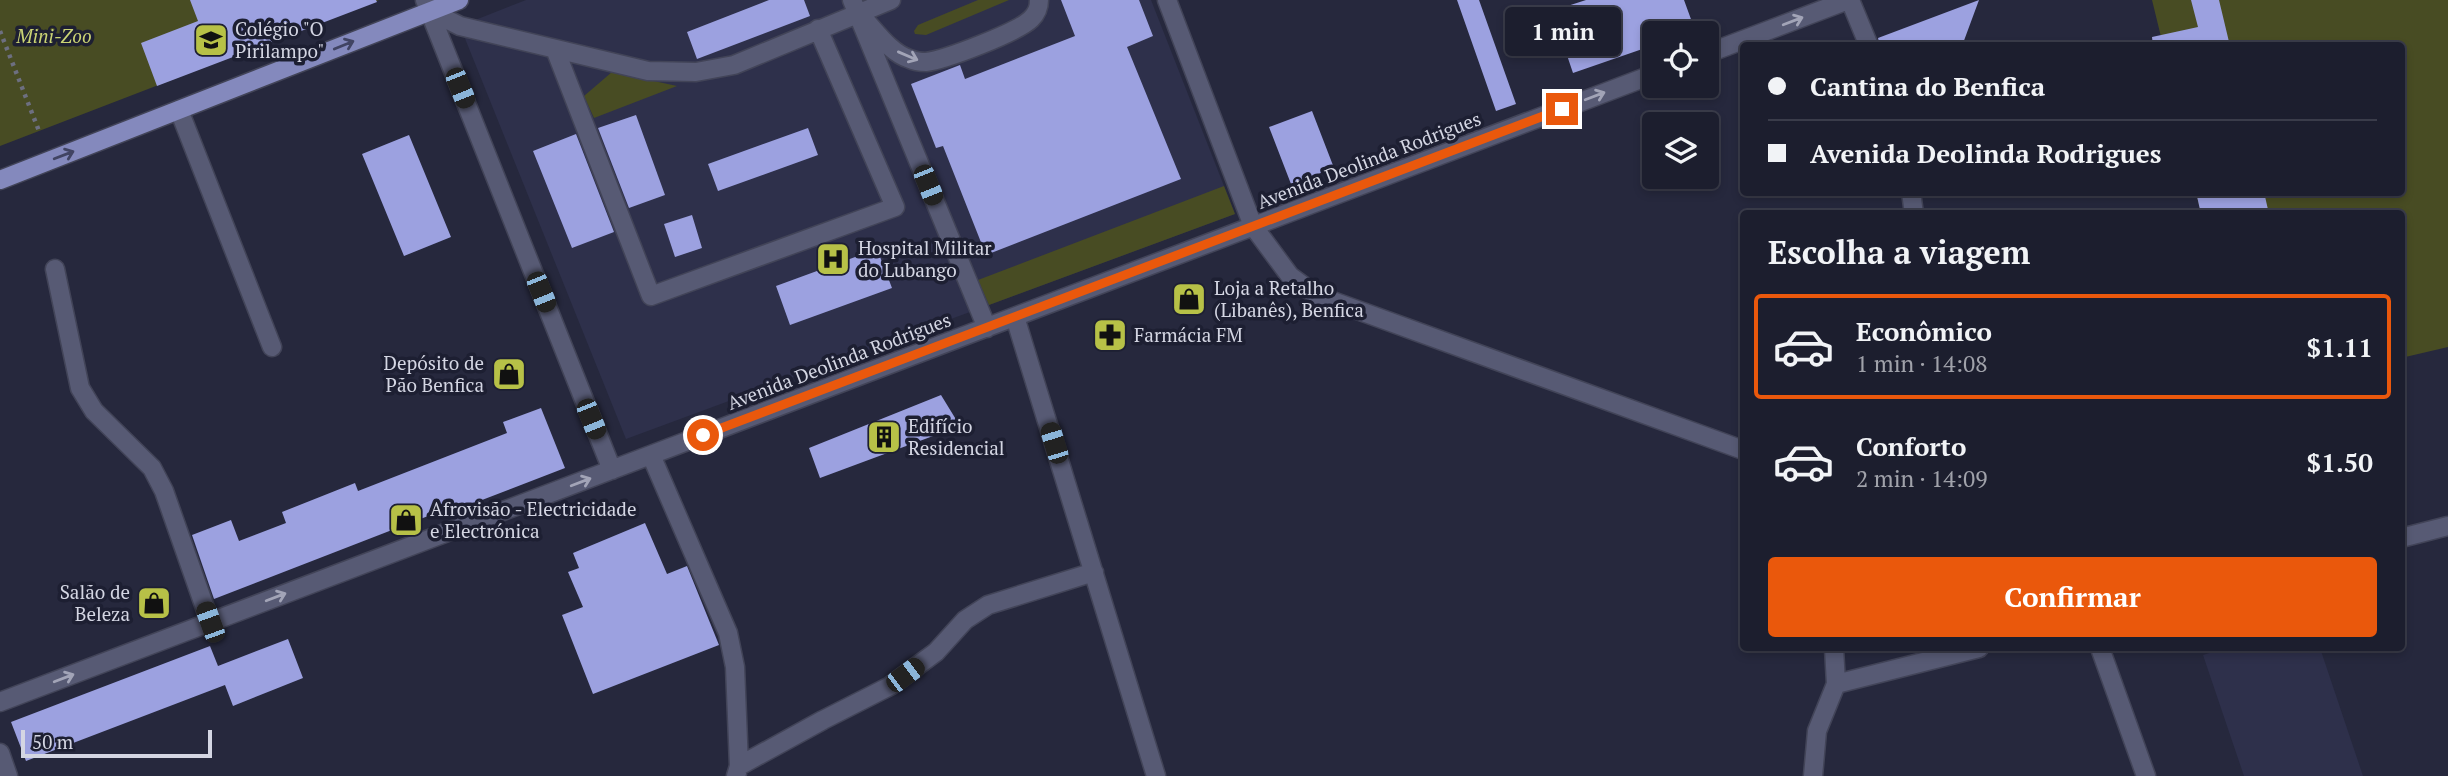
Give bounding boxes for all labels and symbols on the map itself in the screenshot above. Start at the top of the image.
callout: 1 min [1504,7,1620,56]
one-way arrow [1781,14,1803,27]
place label: Colégio "O Pirilampo" [235,16,325,63]
school or university icon: Colégio "O Pirilampo" [192,21,230,59]
park label: Mini-Zoo [15,23,92,48]
one-way arrow [332,38,354,51]
one-way arrow [897,51,919,64]
car [443,65,478,111]
one-way arrow [1584,89,1606,102]
route end [1546,93,1578,125]
street label: Avenida Deolinda Rodrigues [1253,105,1484,214]
one-way arrow [52,148,74,161]
car [911,162,946,208]
place label: Hospital Militar do Lubango [858,235,992,282]
hospital icon: Hospital Militar do Lubango [814,240,852,278]
car [524,269,559,315]
place label: Loja a Retalho (Libanês), Benfica [1214,275,1364,322]
shop icon: Loja a Retalho (Libanês), Benfica [1170,280,1208,318]
street label: Avenida Deolinda Rodrigues [723,306,954,415]
pharmacy icon: Farmácia FM [1091,316,1129,354]
place label: Farmácia FM [1134,322,1243,347]
place label: Depósito de Pão Benfica [384,350,484,397]
shop icon: Depósito de Pão Benfica [490,355,528,393]
car [574,396,609,442]
place label: Edifício Residencial [908,413,1005,460]
building icon: Edifício Residencial [865,418,903,456]
route start [687,419,719,451]
car [1038,420,1071,466]
one-way arrow [569,474,591,487]
place label: Afrovisão - Electricidade e Electrónica [430,496,636,543]
shop icon: Afrovisão - Electricidade e Electrónica [387,501,425,539]
place label: Salão de Beleza [60,579,130,626]
shop icon: Salão de Beleza [135,584,173,622]
one-way arrow [265,590,287,602]
car [193,599,228,645]
car [882,654,929,696]
one-way arrow [52,671,74,683]
scale bar [21,727,212,759]

